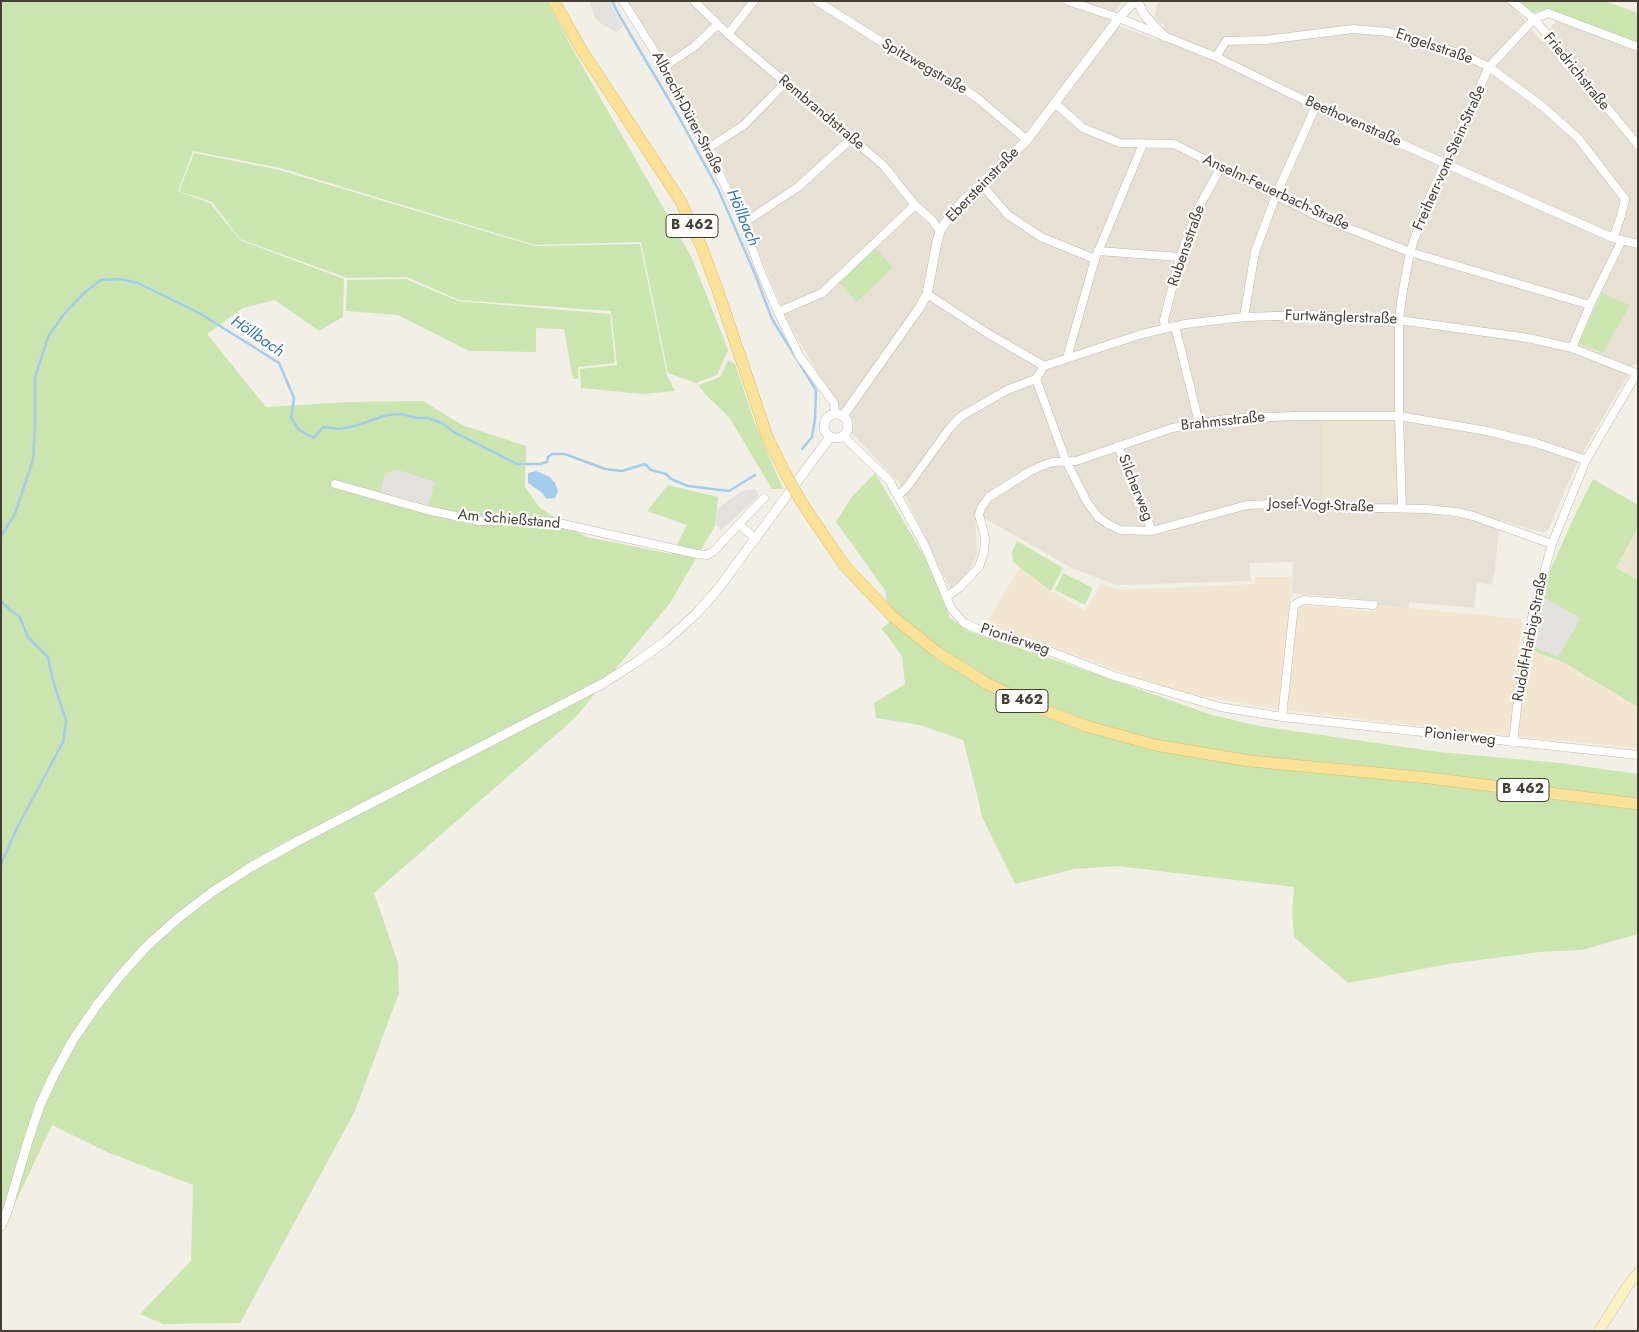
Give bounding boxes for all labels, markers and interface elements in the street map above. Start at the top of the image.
street label: Engelsstraße [1393,25,1475,69]
street label: Friedrichstraße [1539,29,1613,115]
street label: Spitzwegstraße [878,35,970,99]
street label: Albrecht-Dürer-Straße [647,49,727,177]
street label: Rembrandtstraße [774,72,868,154]
street label: Freiherr-vom-Stein-Straße [1410,83,1490,233]
street label: Beethovenstraße [1302,93,1404,151]
street label: Ebersteinstraße [943,144,1023,226]
street label: Anselm-Feuerbach-Straße [1200,151,1352,235]
water label: Höllbach [721,187,763,249]
street label: Rubensstraße [1165,203,1209,289]
road number: B 462 [666,215,718,238]
street label: Furtwänglerstraße [1285,307,1397,329]
water label: Höllbach [227,312,287,362]
street label: Brahmsstraße [1180,409,1266,435]
street label: Silcherweg [1114,452,1156,524]
street label: Josef-Vogt-Straße [1268,495,1374,517]
street label: Am Schießstand [457,507,561,533]
street label: Rudolf-Harbig-Straße [1510,571,1552,703]
street label: Pionierweg [978,620,1052,660]
road number: B 462 [996,689,1048,712]
street label: Pionierweg [1423,724,1497,750]
road number: B 462 [1497,778,1549,802]

